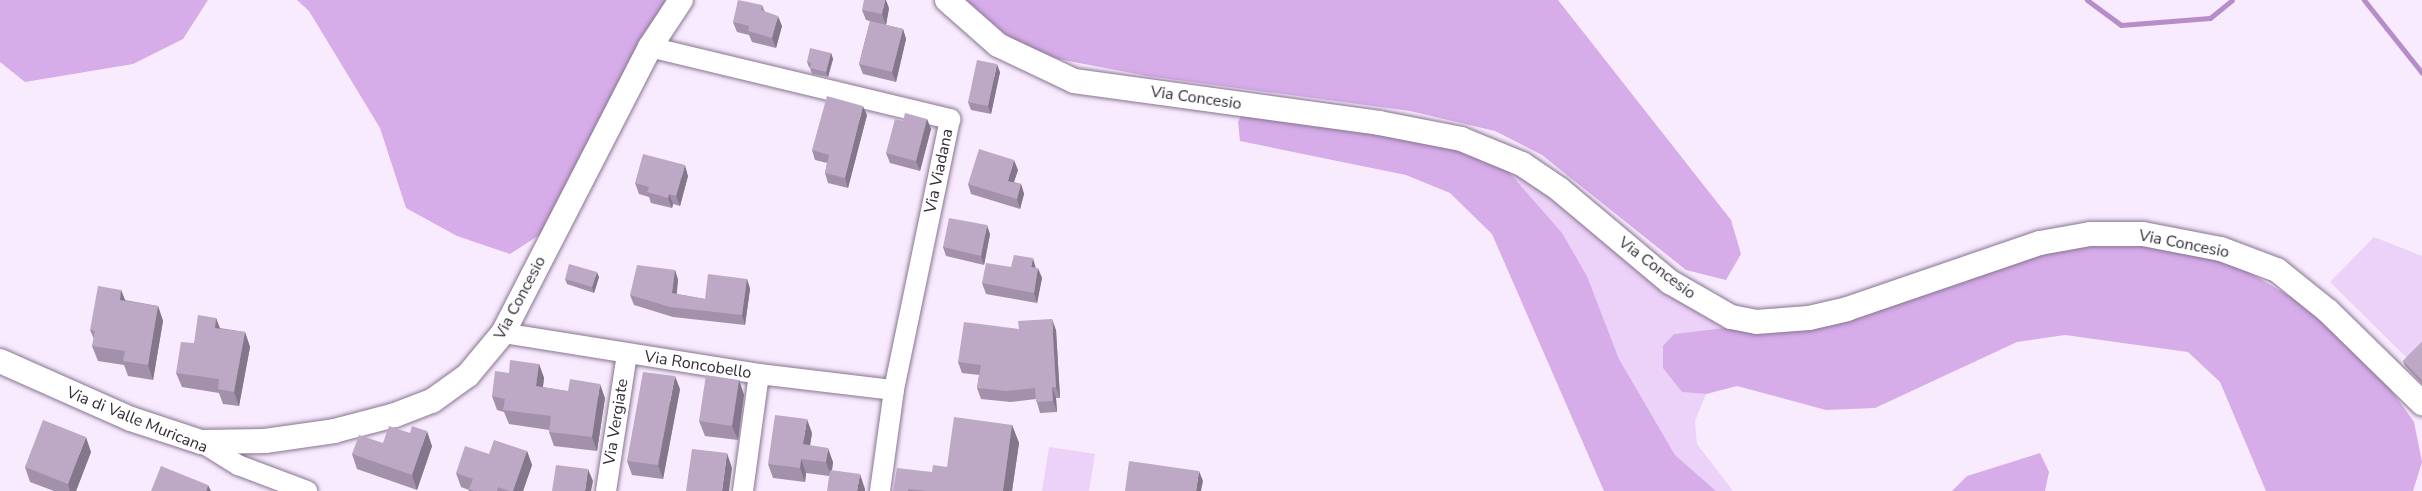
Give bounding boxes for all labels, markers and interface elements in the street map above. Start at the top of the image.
street label: Via Concesio [1149,82,1243,114]
street label: Via Viadana [921,127,957,215]
street label: Via Concesio [2137,226,2231,262]
street label: Via Concesio [1615,233,1699,303]
street label: Via Concesio [490,253,550,343]
street label: Via Roncobello [643,347,753,383]
street label: Via Vergiate [600,377,632,467]
street label: Via di Valle Muricana [64,383,210,457]

